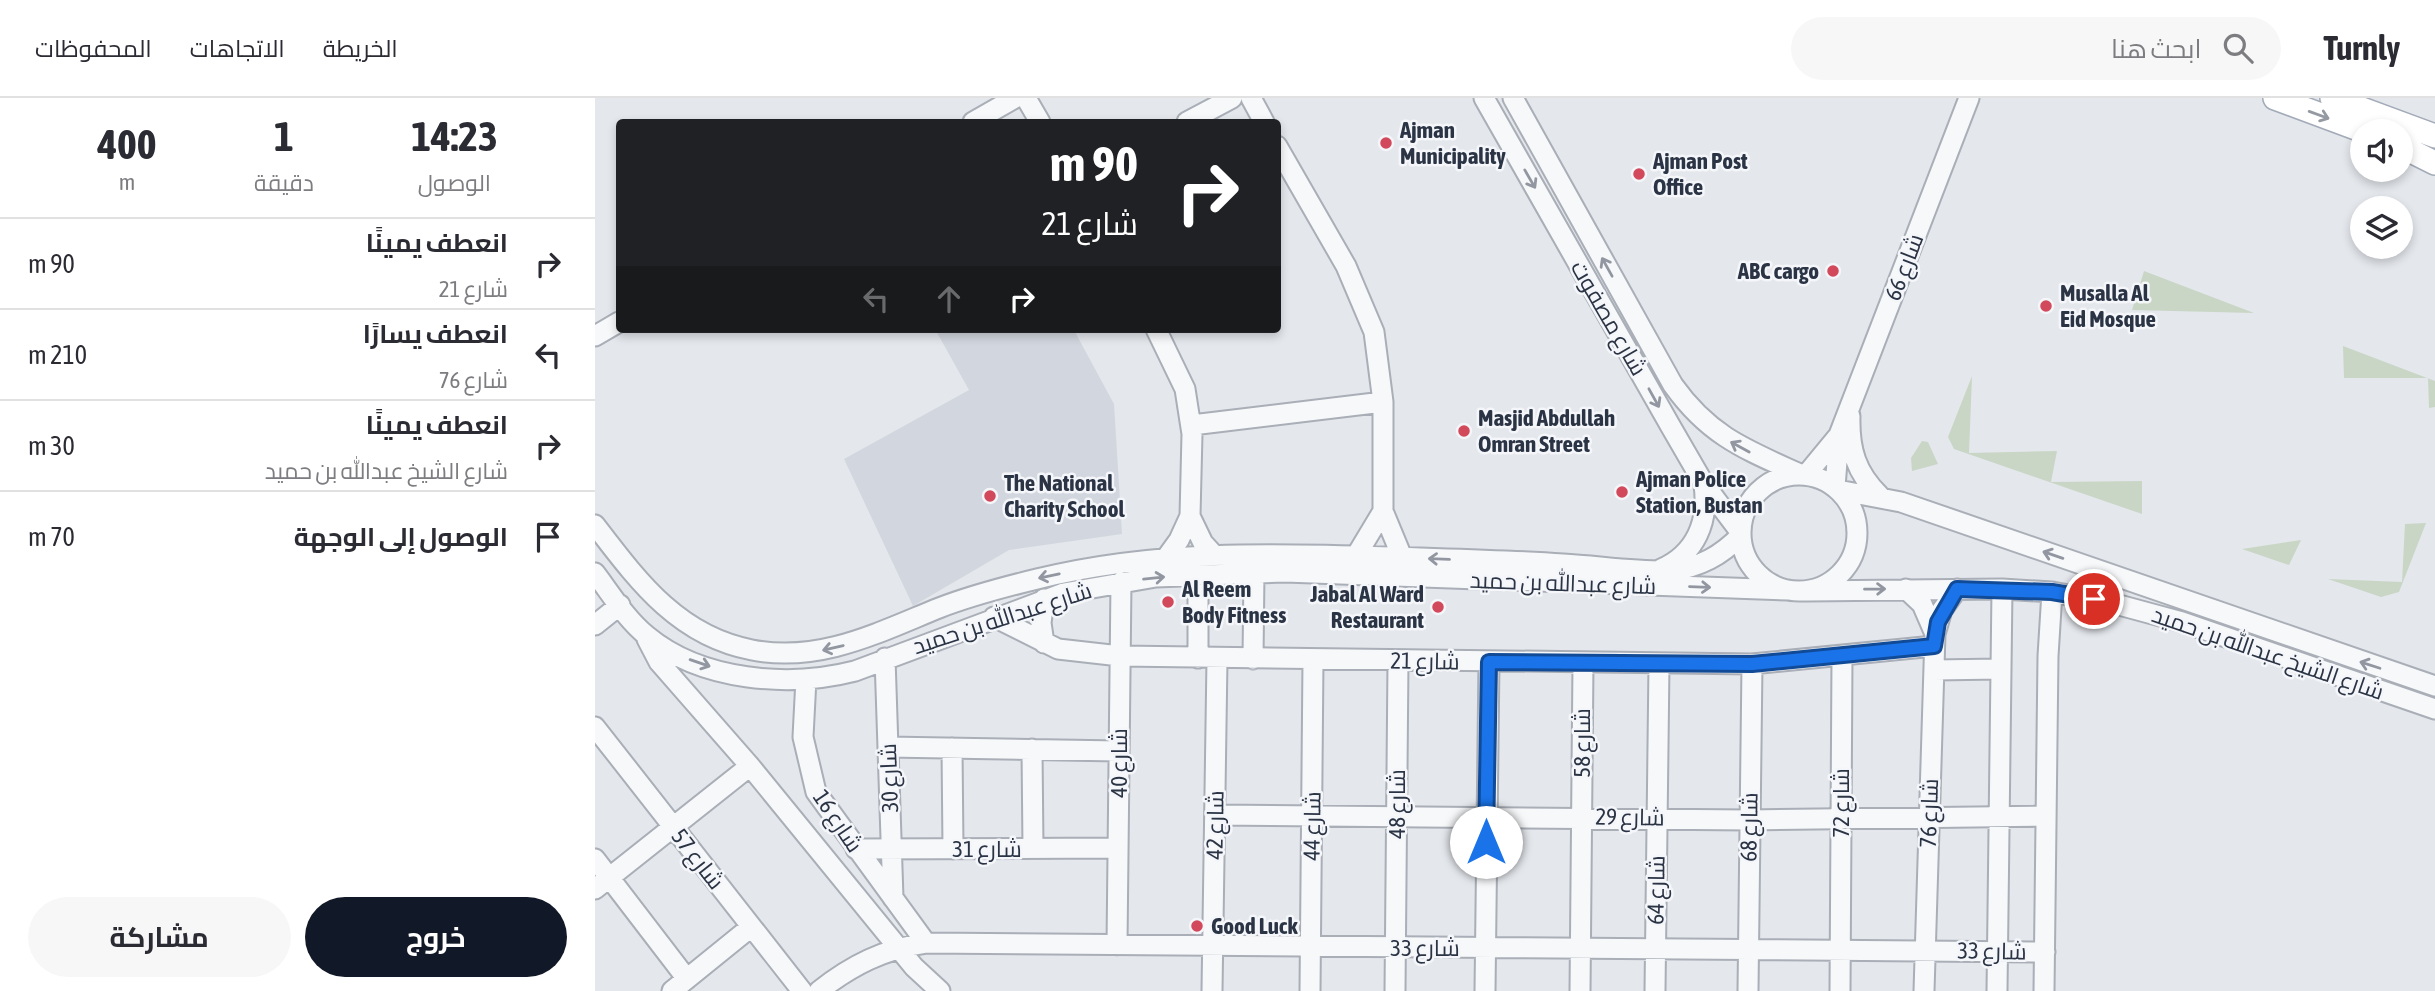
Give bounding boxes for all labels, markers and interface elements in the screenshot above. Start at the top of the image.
search box [1791,17,2281,80]
icon: search [2219,29,2257,67]
text: Turnly [2323,29,2400,67]
text: ابحث هنا [2111,34,2201,64]
text: المحفوظات [35,35,152,62]
text: الاتجاهات [190,35,285,62]
text: الخريطة [323,35,398,62]
one-way arrow [2308,109,2330,122]
text: 1 [274,112,294,160]
text: 14:23 [411,112,498,160]
place label: Ajman Municipality [1399,117,1506,169]
map controls [2350,119,2413,259]
button: sound [2350,119,2413,182]
text: 400 [97,120,157,168]
text: 90 m [1050,135,1138,191]
marker: Ajman Municipality [1378,135,1394,151]
icon: right [1162,147,1253,238]
place label: Ajman Post Office [1652,148,1748,200]
marker: Ajman Post Office [1631,166,1647,182]
one-way arrow [1523,168,1537,188]
text: m [119,169,135,195]
text: دقيقة [254,170,314,196]
text: الوصول [418,170,491,196]
button: layers [2350,196,2413,259]
text: شارع 21 [1042,205,1138,242]
text: انعطف يمينًا [366,228,508,258]
street label: شارع 66 [1879,230,1931,305]
icon: right [529,245,567,283]
text: 90 m [28,249,75,279]
street label: شارع مصفوت [1563,256,1652,382]
one-way arrow [1600,258,1614,278]
place label: ABC cargo [1737,258,1819,284]
marker: ABC cargo [1825,263,1841,279]
text: شارع 21 [439,276,508,302]
icon: left [857,280,895,318]
icon: ahead [930,280,968,318]
icon: right [1003,280,1041,318]
place label: Musalla Al Eid Mosque [2060,280,2156,332]
marker: Musalla Al Eid Mosque [2038,298,2054,314]
text: انعطف يسارًا [363,319,508,349]
icon: left [529,336,567,374]
text: 210 m [28,340,87,370]
text: شارع 76 [439,367,508,393]
one-way arrow [1648,387,1661,408]
place label: Masjid Abdullah Omran Street [1478,405,1615,457]
text: انعطف يمينًا [366,410,508,440]
marker: Masjid Abdullah Omran Street [1456,423,1472,439]
icon: right [529,427,567,465]
text: 30 m [28,431,75,461]
one-way arrow [1730,440,1751,453]
text: شارع الشيخ عبدالله بن حميد [265,458,508,484]
place label: Ajman Police Station, Bustan [1635,466,1763,518]
place label: The National Charity School [1004,470,1125,522]
marker: Ajman Police Station, Bustan [1614,484,1630,500]
marker: The National Charity School [982,488,998,504]
icon: arrive [529,518,567,556]
text: 70 m [28,522,75,552]
text: الوصول إلى الوجهة [294,522,508,552]
one-way arrow [2042,547,2064,560]
one-way arrow [1428,552,1451,565]
street label: شارع عبدالله بن حميد [1469,565,1657,602]
pin [2064,569,2124,629]
one-way arrow [1038,570,1061,584]
one-way arrow [1142,571,1165,584]
street label: شارع عبدالله بن حميد [909,575,1096,662]
place label: Al Reem Body Fitness [1181,576,1286,628]
icon: arrive [2075,580,2113,618]
place label: Jabal Al Ward Restaurant [1309,581,1424,633]
one-way arrow [1688,581,1711,594]
one-way arrow [1864,583,1887,596]
marker: Al Reem Body Fitness [1160,594,1176,610]
marker: Jabal Al Ward Restaurant [1430,599,1446,615]
street label: شارع الشيخ عبدالله بن حميد [2148,599,2388,708]
one-way arrow [822,642,845,655]
street label: شارع 21 [1390,647,1460,678]
one-way arrow [2360,657,2382,670]
one-way arrow [688,658,710,670]
street label: شارع 58 [1569,708,1598,778]
street label: شارع 40 [1106,728,1135,798]
street label: شارع 30 [875,743,906,813]
street label: شارع 72 [1828,768,1857,838]
street label: شارع 48 [1384,769,1413,839]
street label: شارع 76 [1915,778,1946,848]
street label: شارع 16 [805,785,868,859]
street label: شارع 42 [1201,790,1232,860]
street label: شارع 44 [1298,791,1329,861]
street label: شارع 68 [1735,792,1766,862]
street label: شارع 29 [1595,803,1665,834]
position arrow [1449,805,1523,879]
street label: شارع 57 [664,824,730,896]
street label: شارع 31 [952,836,1022,865]
street label: شارع 64 [1642,855,1673,925]
button: مشاركة [28,897,291,977]
button: خروج [305,897,567,977]
place label: Good Luck [1211,913,1298,939]
marker: Good Luck [1189,918,1205,934]
street label: شارع 33 [1390,935,1460,964]
street label: شارع 33 [1957,937,2027,968]

